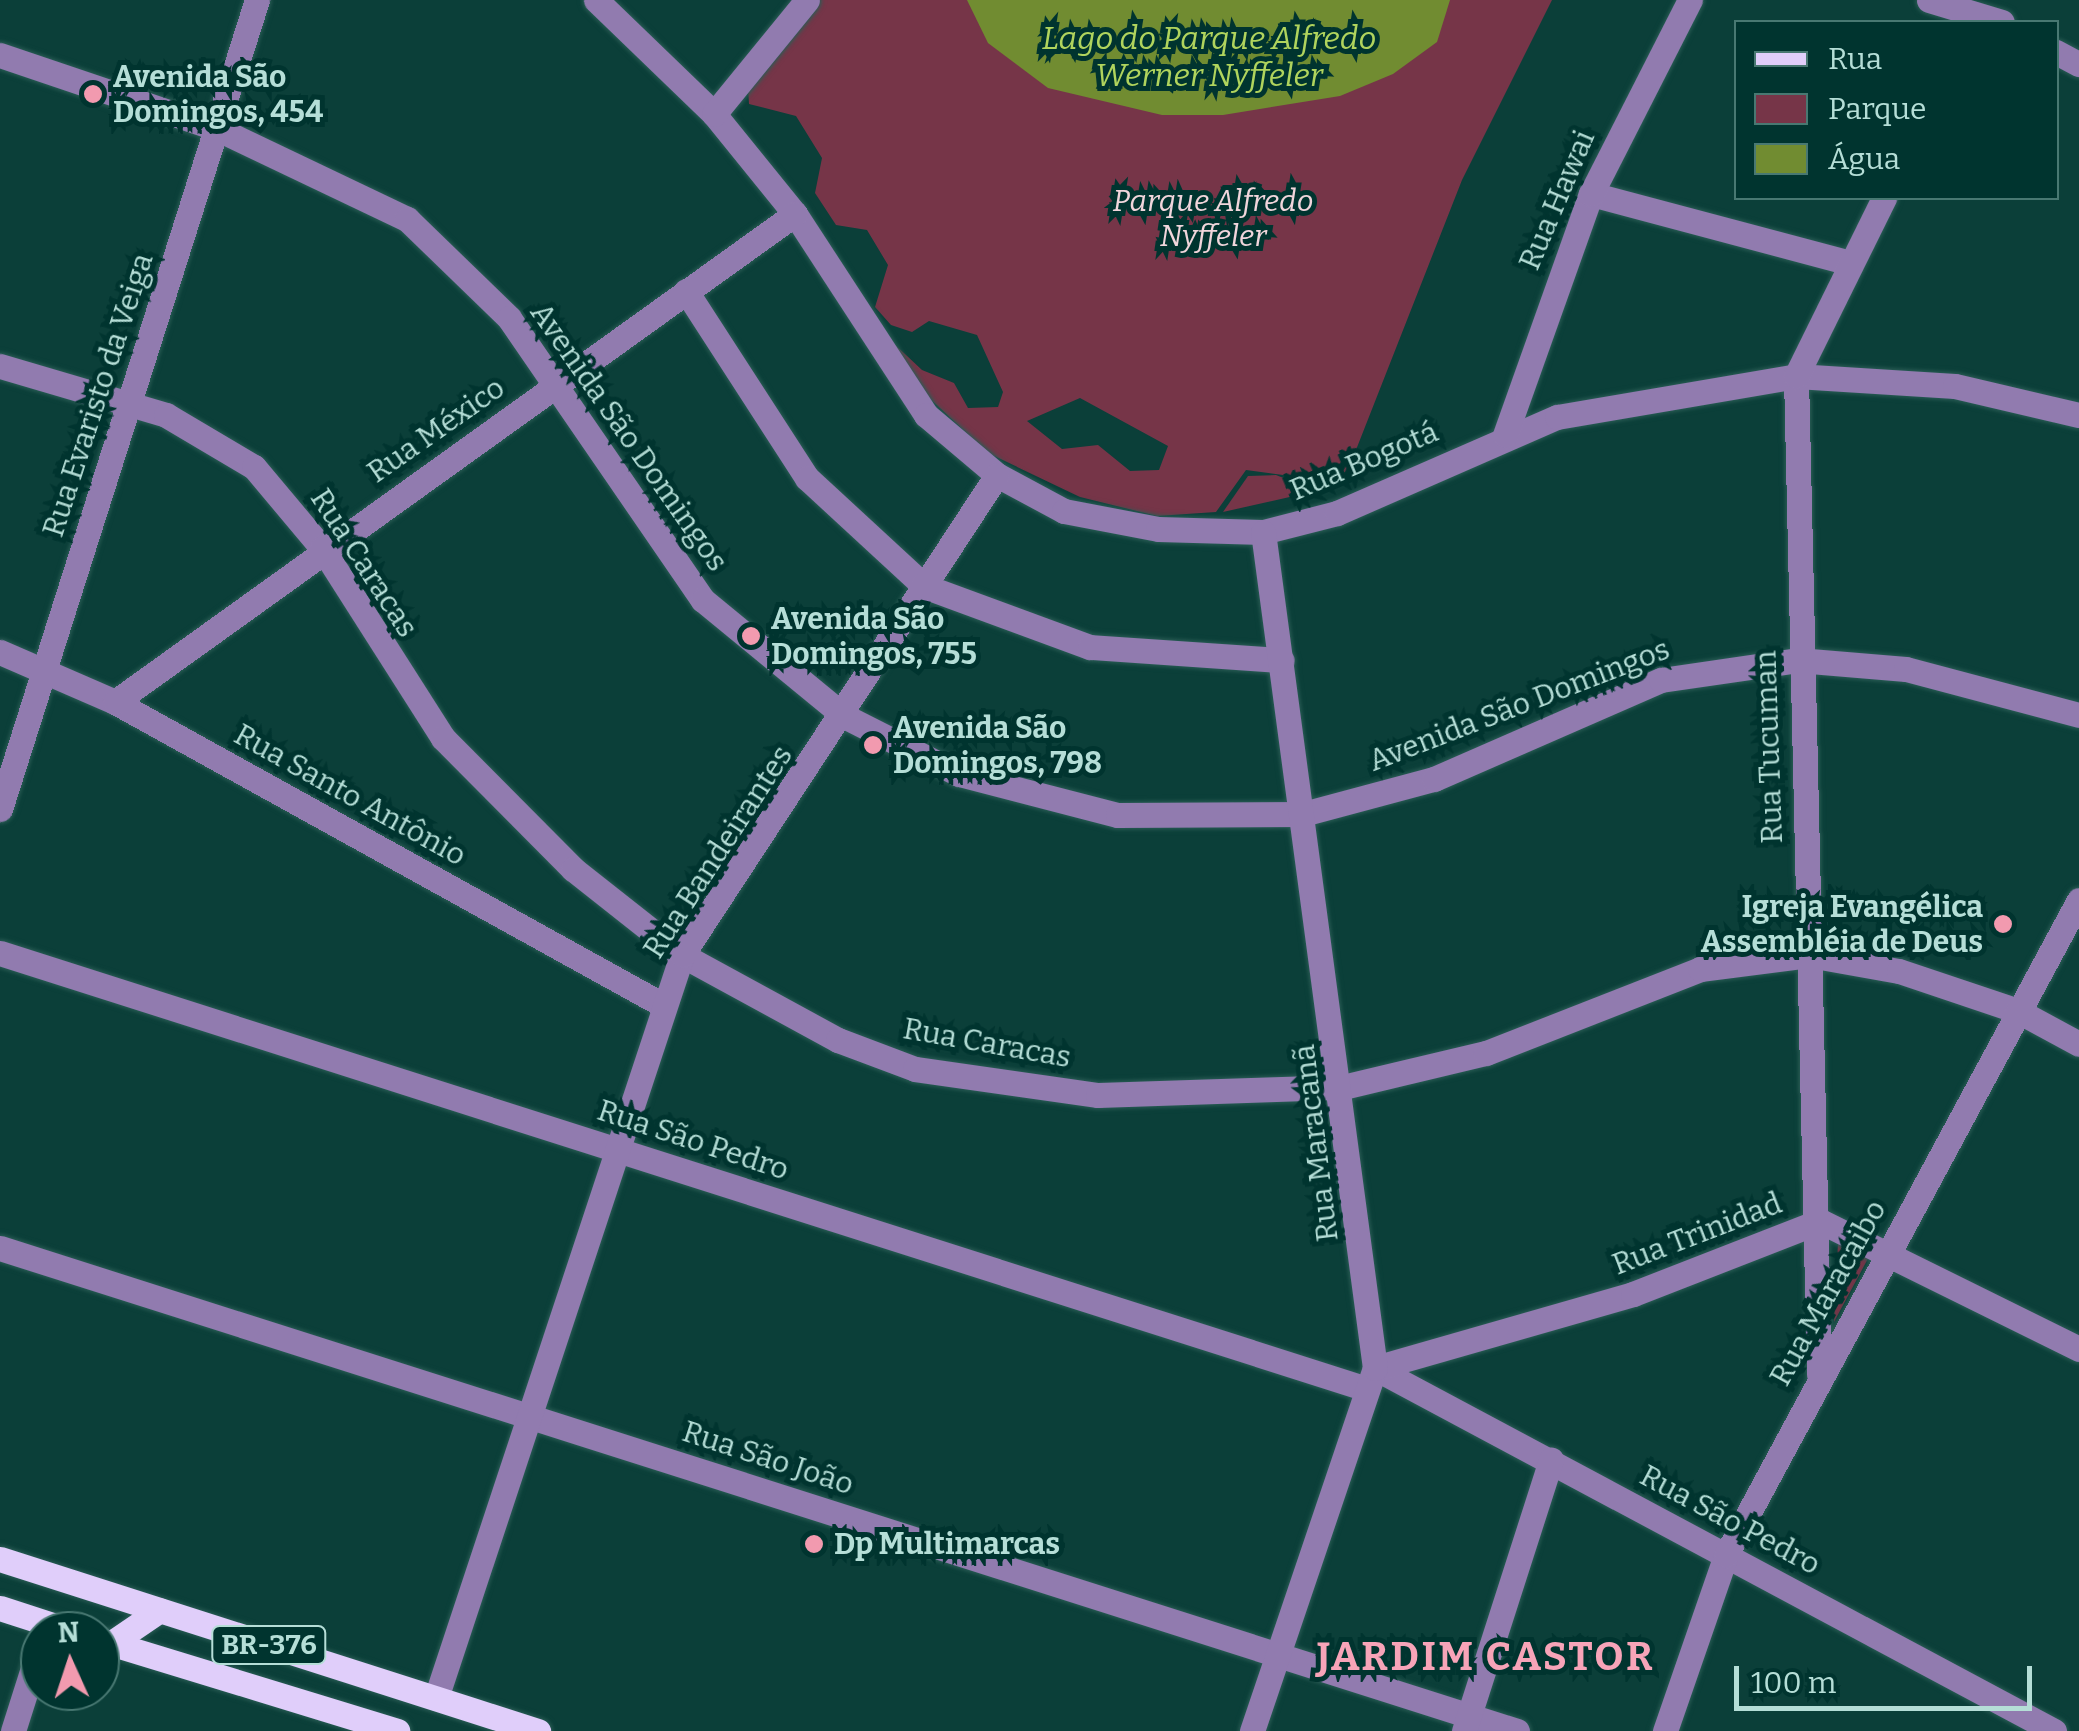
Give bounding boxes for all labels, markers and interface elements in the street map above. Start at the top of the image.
water label: Lago do Parque Alfredo Werner Nyffeler [1042,20,1376,95]
legend [1734,20,2059,200]
text: Rua [1828,41,1882,77]
place label: Avenida São Domingos, 454 [113,59,323,130]
marker: Avenida São Domingos, 454 [82,83,104,105]
text: Parque [1828,91,1926,127]
street label: Rua Hawai [1512,125,1602,275]
text: Água [1828,141,1900,177]
park label: Parque Alfredo Nyffeler [1113,183,1313,254]
street label: Rua Evaristo da Veiga [35,249,161,541]
street label: Avenida São Domingos [523,296,735,578]
street label: Rua México [361,370,511,490]
street label: Rua Bogotá [1285,414,1443,508]
street label: Rua Caracas [303,482,425,644]
place label: Avenida São Domingos, 755 [771,601,977,672]
marker: Avenida São Domingos, 755 [740,625,762,647]
street label: Avenida São Domingos [1364,631,1674,779]
street label: Rua Tucuman [1748,650,1790,844]
place label: Avenida São Domingos, 798 [893,710,1102,780]
street label: Rua Santo Antônio [228,716,472,874]
marker: Avenida São Domingos, 798 [862,734,884,756]
street label: Rua Bandeirantes [636,739,800,965]
place label: Igreja Evangélica Assembléia de Deus [1701,889,1983,960]
marker: Igreja Evangélica Assembléia de Deus [1992,913,2014,935]
street label: Rua Caracas [900,1011,1074,1075]
street label: Rua Maracanã [1286,1042,1346,1244]
street label: Rua São Pedro [593,1092,793,1188]
street label: Rua Trinidad [1607,1185,1787,1283]
street label: Rua Maracaibo [1762,1194,1894,1392]
street label: Rua São João [678,1413,858,1503]
street label: Rua São Pedro [1634,1457,1826,1583]
place label: Dp Multimarcas [834,1526,1060,1562]
marker: Dp Multimarcas [803,1533,825,1555]
north arrow [20,1611,120,1711]
text: N [57,1615,80,1650]
road number: BR-376 [209,1622,329,1668]
district label: JARDIM CASTOR [1317,1633,1655,1681]
scale bar [1739,1646,2036,1708]
text: 100 m [1751,1665,1836,1701]

